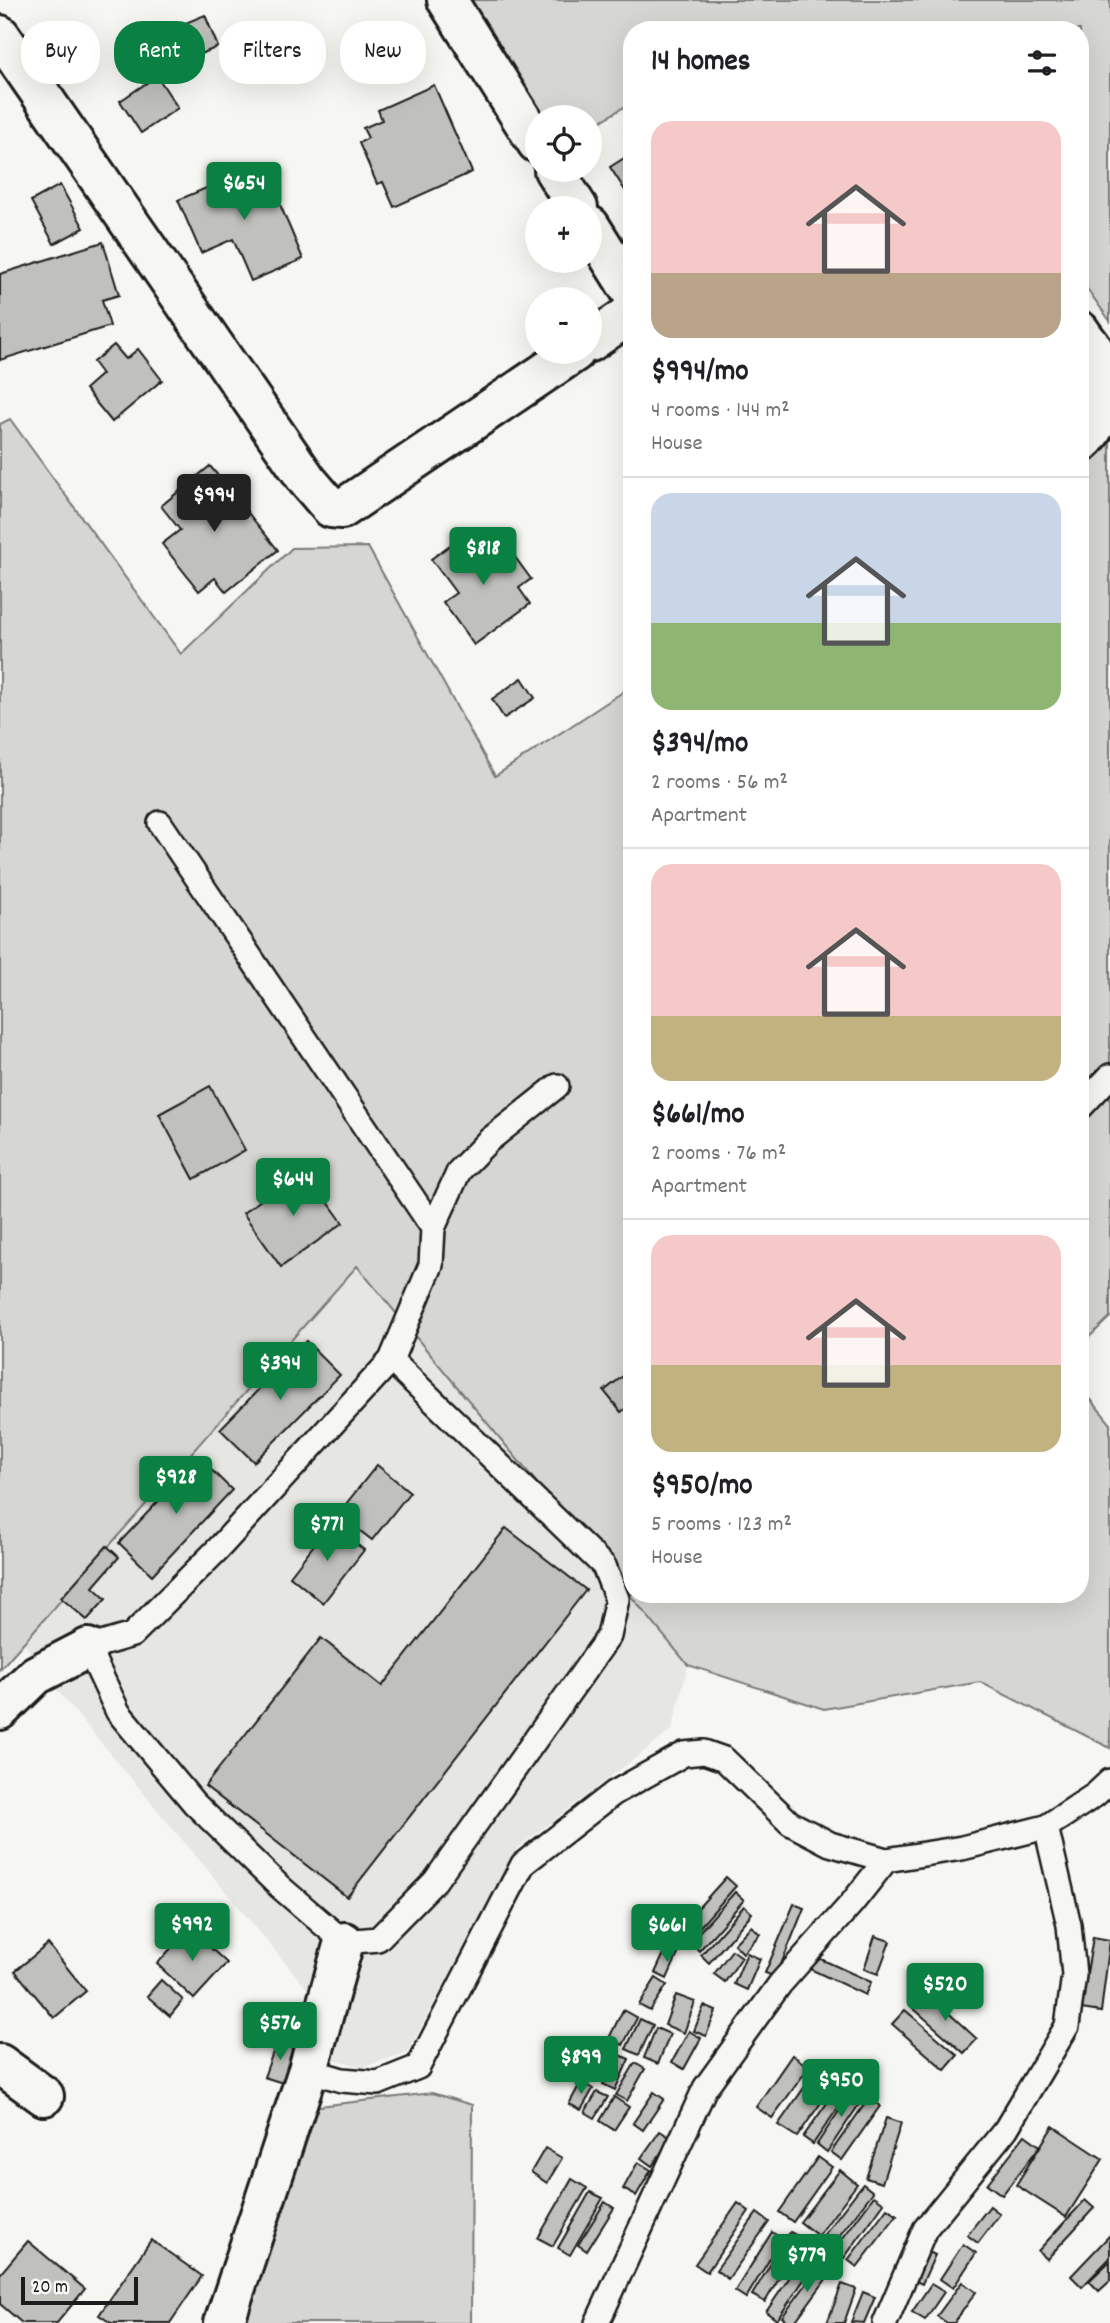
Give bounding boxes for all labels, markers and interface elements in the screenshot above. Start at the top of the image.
chip: Buy [21,21,100,84]
chip: Rent [114,21,205,84]
chip: Filters [219,21,326,84]
chip: New [340,21,426,84]
text: 14 homes [651,42,750,85]
icon: filters [1023,44,1061,82]
map controls [525,105,602,364]
button: locate [525,105,602,182]
pin: $654 [203,162,285,222]
icon: home [793,166,919,292]
text: $654 [222,168,266,201]
button: + [525,196,602,273]
button: − [525,287,602,364]
text: $994/mo [651,352,749,395]
text: 4 rooms · 144 m² [651,395,790,428]
text: House [651,428,703,461]
pin: $994 [173,475,255,534]
text: $994 [193,480,235,513]
pin: $818 [442,528,524,587]
text: $818 [465,533,501,566]
icon: home [793,538,919,664]
text: $394/mo [651,724,748,767]
text: 2 rooms · 56 m² [651,767,788,800]
text: Apartment [651,800,747,833]
icon: home [793,909,919,1035]
text: $661/mo [651,1095,745,1138]
text: 2 rooms · 76 m² [651,1138,786,1171]
pin: $644 [252,1158,334,1218]
text: $644 [272,1164,314,1197]
text: Apartment [651,1171,747,1204]
icon: home [793,1280,919,1406]
pin: $394 [239,1342,321,1402]
text: $394 [259,1348,301,1381]
pin: $928 [135,1456,217,1516]
text: $928 [155,1462,197,1495]
text: $950/mo [651,1466,753,1509]
pin: $771 [286,1504,368,1563]
text: $771 [310,1509,344,1542]
text: 5 rooms · 123 m² [651,1509,792,1542]
text: House [651,1542,703,1575]
pin: $992 [151,1904,233,1963]
pin: $661 [626,1904,708,1964]
text: $992 [171,1909,213,1942]
text: $661 [647,1910,687,1943]
pin: $520 [904,1964,986,2023]
text: $520 [923,1969,967,2002]
pin: $576 [239,2002,321,2062]
text: $576 [259,2008,301,2041]
pin: $899 [540,2036,622,2096]
text: $899 [560,2042,602,2075]
pin: $950 [800,2060,882,2119]
text: $950 [818,2065,864,2098]
pin: $779 [766,2234,848,2294]
text: $779 [787,2240,827,2273]
scale bar [21,2274,138,2306]
text: 20 m [32,2275,68,2302]

